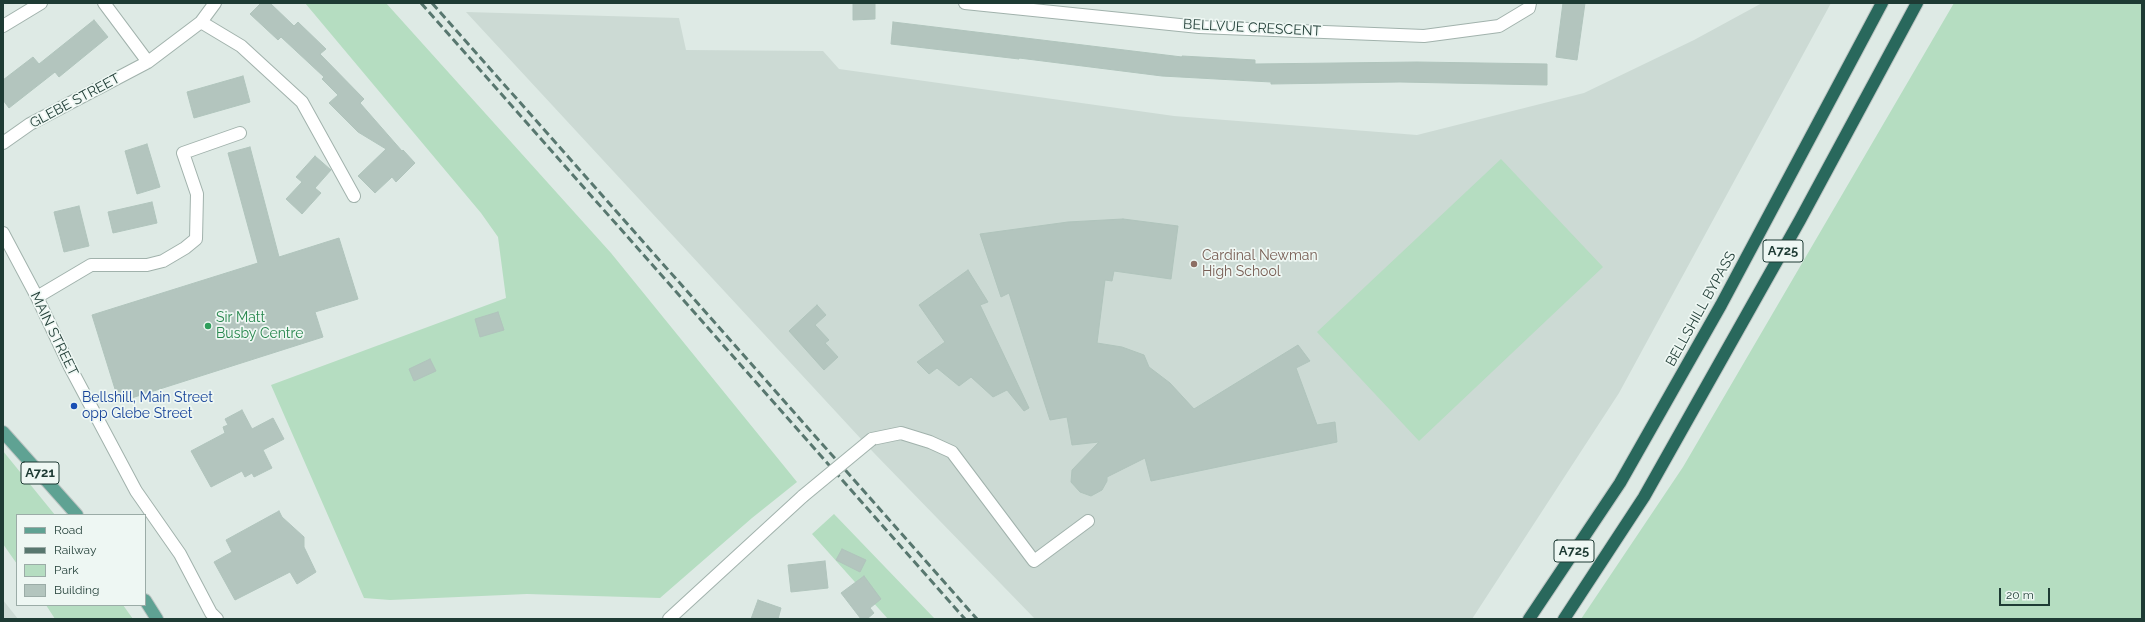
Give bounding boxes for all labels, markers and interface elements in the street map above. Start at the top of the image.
street label: BELLVUE CRESCENT [1183,16,1321,40]
street label: GLEBE STREET [27,70,123,132]
road number: A725 [1763,240,1803,262]
place label: Cardinal Newman High School [1202,248,1318,280]
street label: BELLSHILL BYPASS [1662,249,1740,369]
marker: Cardinal Newman High School [1189,259,1199,269]
street label: MAIN STREET [26,289,82,379]
place label: Sir Matt Busby Centre [216,310,303,342]
marker: Sir Matt Busby Centre [203,321,213,331]
place label: Bellshill, Main Street opp Glebe Street [82,390,213,422]
marker: Bellshill, Main Street opp Glebe Street [69,401,79,411]
road number: A721 [21,462,59,484]
legend [16,514,146,606]
text: Road [54,523,83,537]
road number: A725 [1554,540,1594,562]
text: Railway [54,543,96,557]
text: Park [54,563,79,577]
scale bar [2001,580,2052,606]
text: Building [54,583,100,597]
text: 20 m [2006,588,2034,602]

